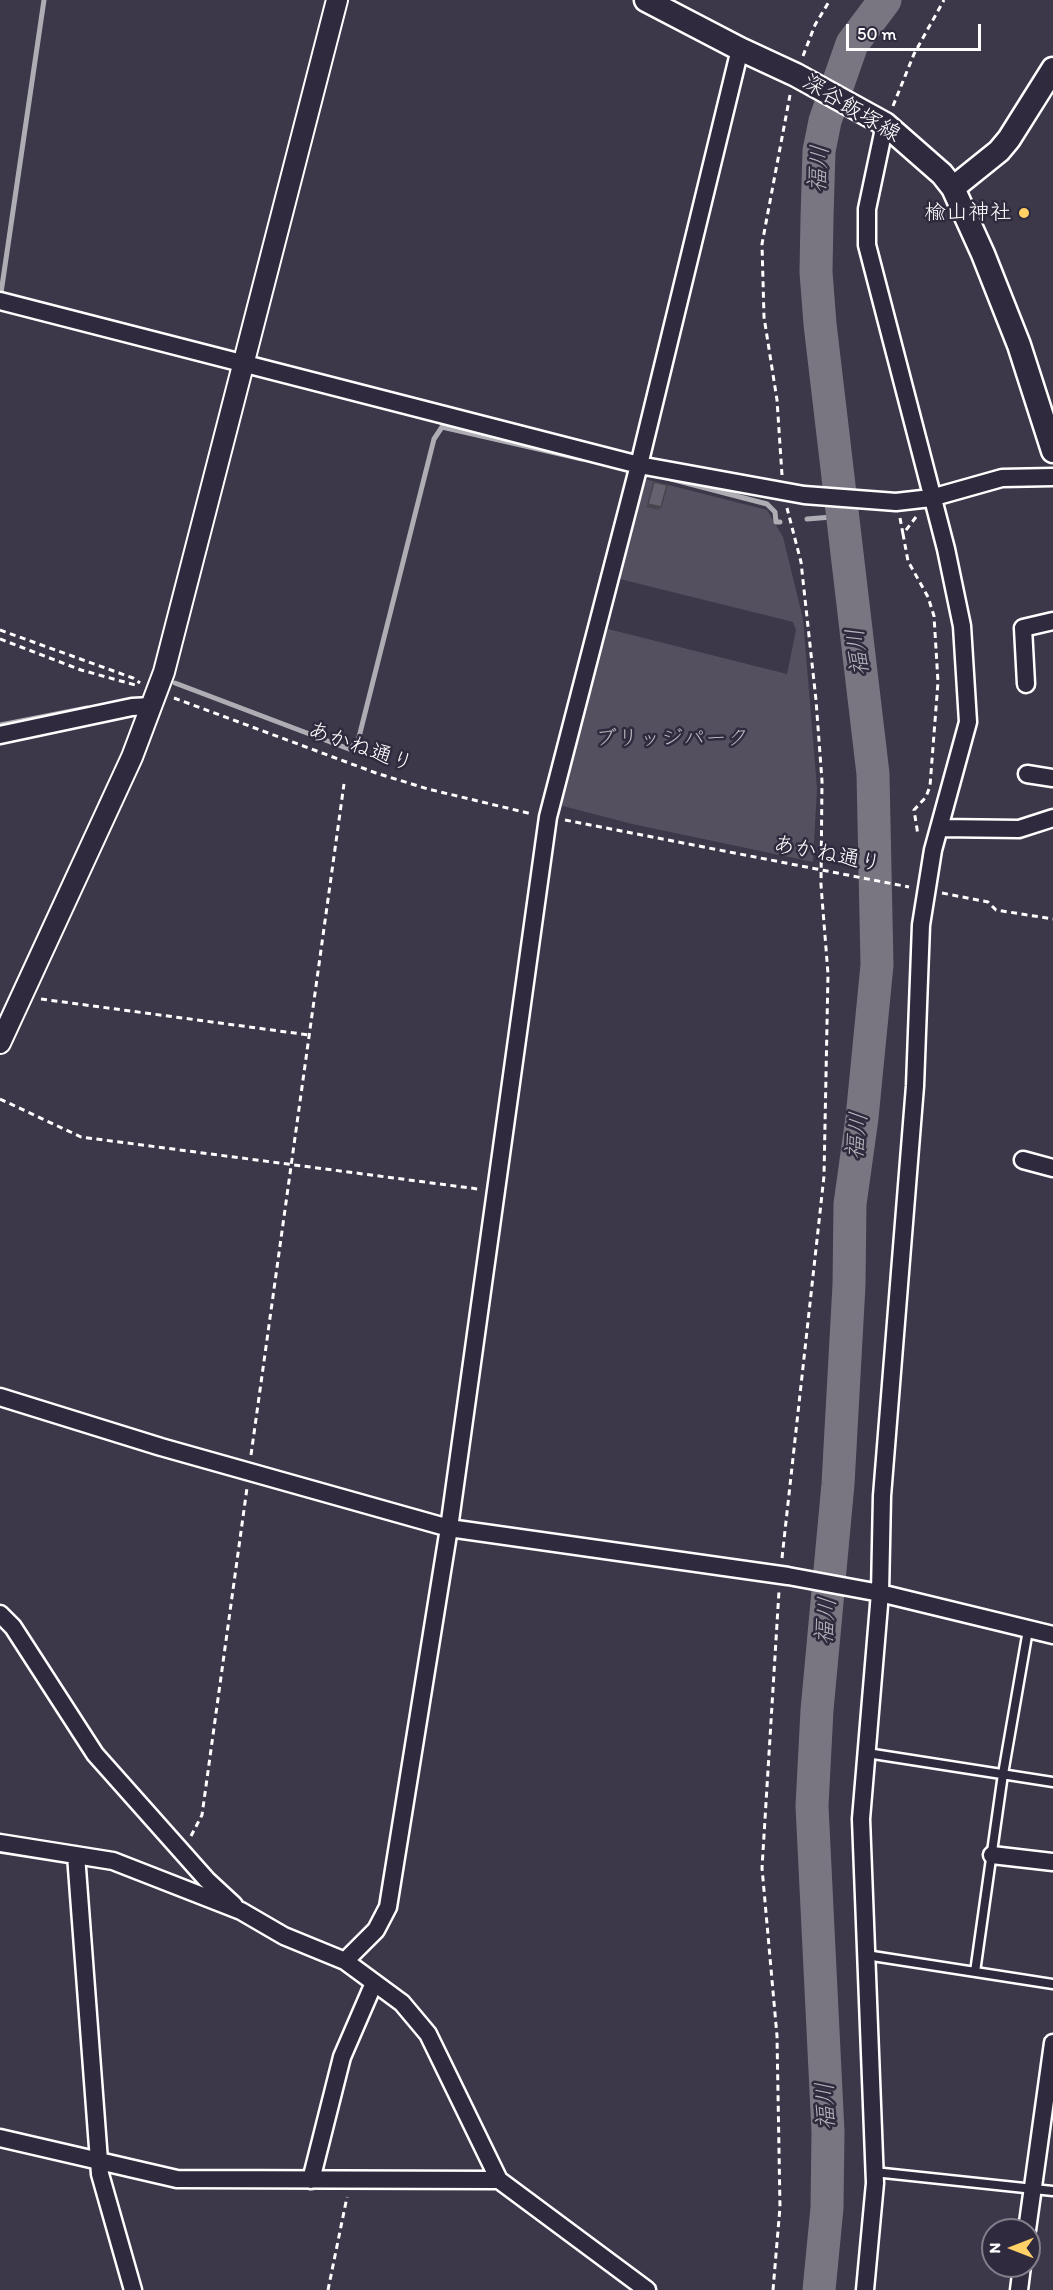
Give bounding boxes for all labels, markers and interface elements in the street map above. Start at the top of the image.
scale bar [849,12,984,50]
text: 50 m [857,23,897,45]
street label: 深谷飯塚線 [797,69,905,149]
water label: 福川 [804,144,836,194]
place label: 楡山神社 [924,200,1012,226]
marker: 楡山神社 [1017,206,1031,220]
water label: 福川 [842,626,876,678]
street label: あかね通り [304,718,416,778]
park label: ブリッジパーク [595,726,749,752]
street label: あかね通り [770,832,884,878]
water label: 福川 [841,1111,875,1161]
water label: 福川 [811,1596,843,1646]
water label: 福川 [812,2082,842,2130]
north arrow [981,2218,1041,2278]
text: N [985,2243,1004,2253]

